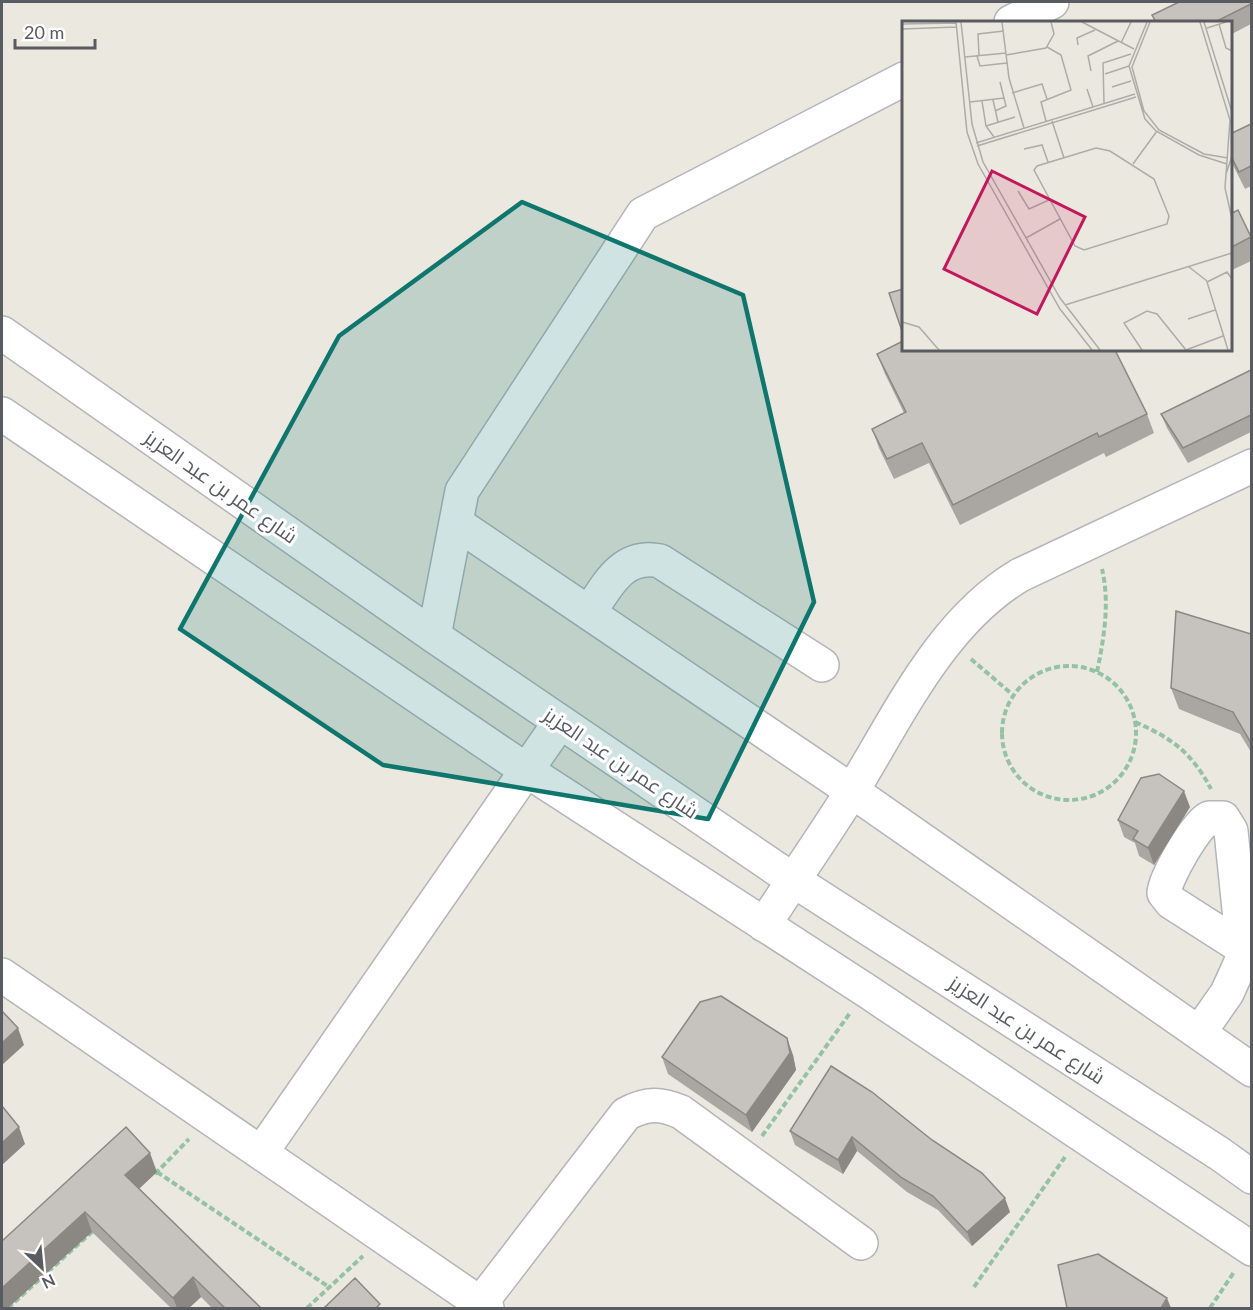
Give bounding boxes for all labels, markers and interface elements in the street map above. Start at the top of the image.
scale bar [15,12,94,50]
text: 20 m [24,21,64,43]
inset map [902,21,1232,351]
street label: شارع عمر بن عبد العزيز [138,424,303,550]
street label: شارع عمر بن عبد العزيز [537,701,703,825]
street label: شارع عمر بن عبد العزيز [943,969,1110,1091]
north arrow [12,1238,72,1298]
text: N [39,1271,58,1293]

